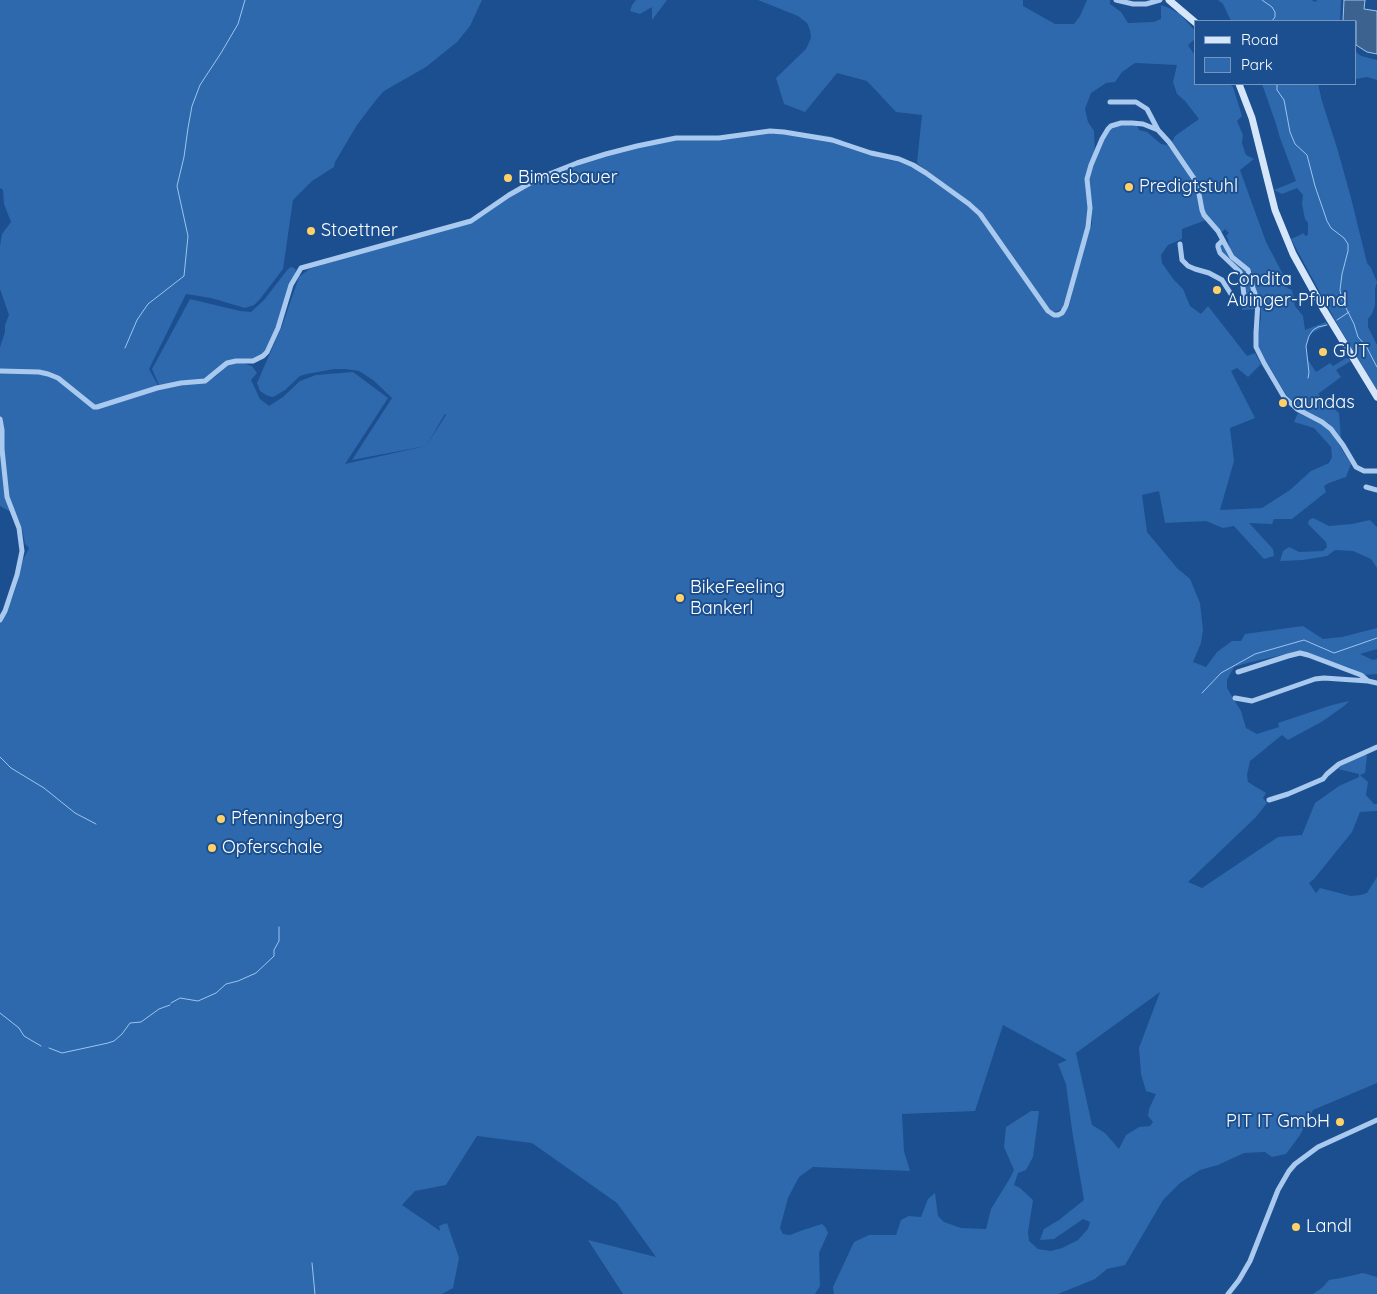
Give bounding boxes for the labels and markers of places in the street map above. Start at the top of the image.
place label: Bimesbauer [518,167,618,189]
marker: Bimesbauer [502,172,514,184]
place label: Predigtstuhl [1139,176,1238,198]
marker: Predigtstuhl [1123,181,1135,193]
place label: Stoettner [321,220,398,242]
marker: Stoettner [305,225,317,237]
place label: Condita Auinger-Pfund [1227,269,1347,312]
marker: Condita Auinger-Pfund [1211,284,1223,296]
place label: GUT [1333,341,1369,363]
marker: GUT [1317,346,1329,358]
place label: aundas [1293,392,1355,414]
marker: aundas [1277,397,1289,409]
place label: BikeFeeling Bankerl [690,577,785,620]
marker: BikeFeeling Bankerl [674,592,686,604]
place label: Pfenningberg [231,808,343,830]
marker: Pfenningberg [215,813,227,825]
place label: Opferschale [222,837,323,859]
marker: Opferschale [206,842,218,854]
place label: PIT IT GmbH [1226,1111,1330,1133]
marker: PIT IT GmbH [1334,1116,1346,1128]
place label: Landl [1306,1216,1352,1238]
marker: Landl [1290,1221,1302,1233]

